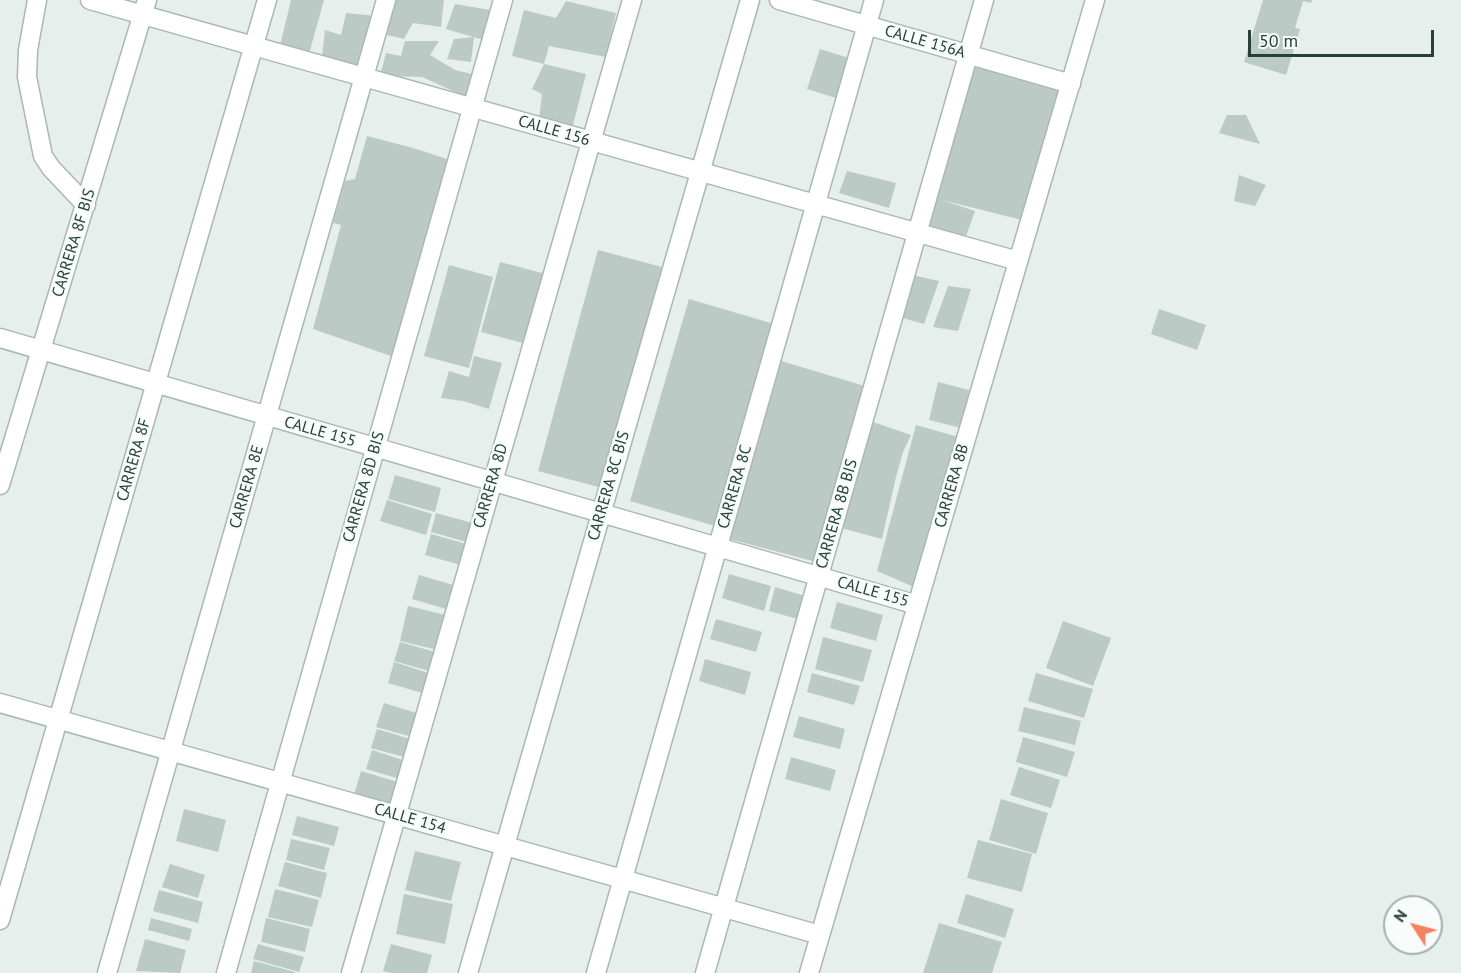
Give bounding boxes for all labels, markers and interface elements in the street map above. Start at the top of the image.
scale bar [1251,18,1437,56]
street label: CALLE 156A [882,21,968,63]
text: 50 m [1259,29,1298,52]
street label: CALLE 156 [516,112,592,150]
street label: CARRERA 8F BIS [48,187,100,299]
street label: CALLE 155 [282,413,358,451]
street label: CARRERA 8F [113,416,155,504]
street label: CARRERA 8D BIS [339,429,389,545]
street label: CARRERA 8C BIS [584,429,634,543]
street label: CARRERA 8D [470,441,512,531]
street label: CARRERA 8B [931,442,973,530]
street label: CARRERA 8E [226,443,268,531]
street label: CARRERA 8C [714,443,756,531]
street label: CARRERA 8B BIS [812,457,862,571]
street label: CALLE 155 [835,573,911,611]
street label: CALLE 154 [372,800,448,838]
north arrow [1383,895,1443,955]
text: N [1389,905,1411,926]

